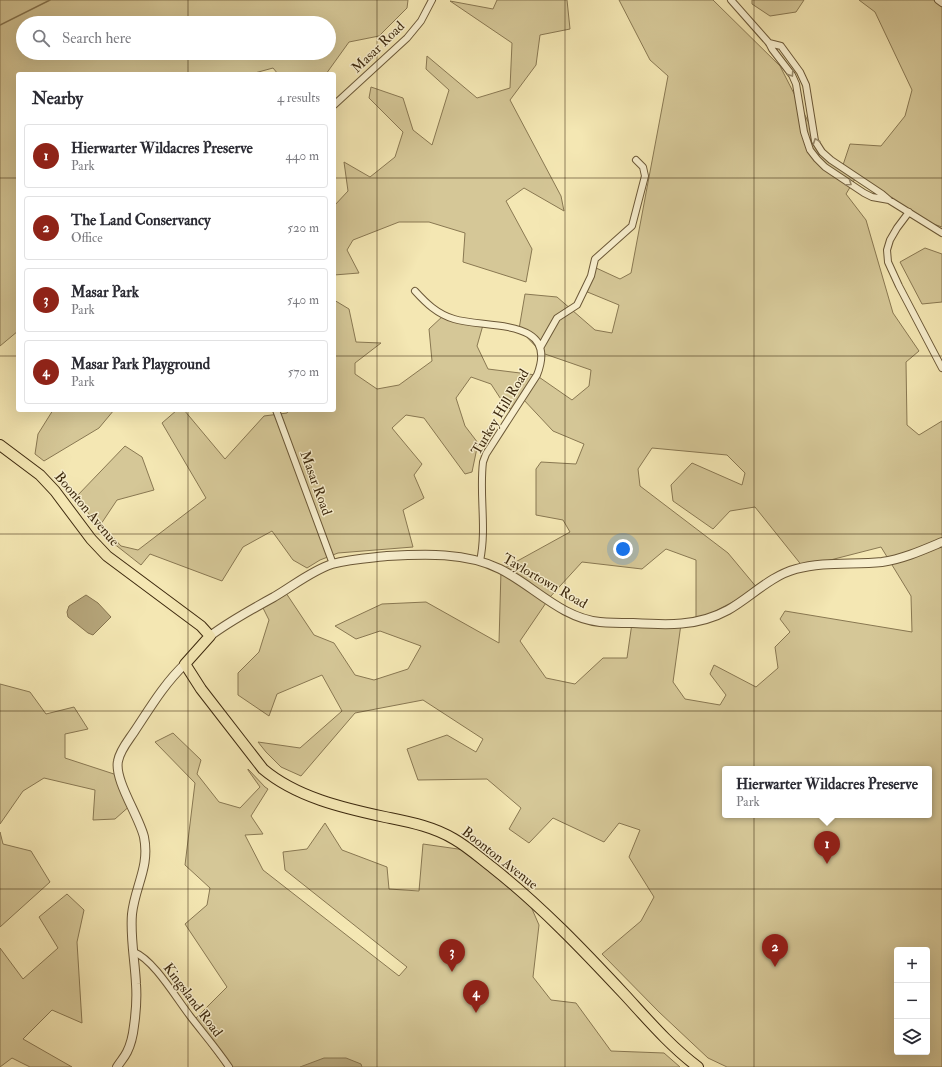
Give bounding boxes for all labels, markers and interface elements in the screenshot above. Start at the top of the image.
search box [16,16,336,60]
street label: Masar Road [348,17,408,76]
icon: search [30,27,52,49]
text: Search here [62,29,131,48]
one-way arrow [786,70,793,77]
text: Nearby [32,88,83,109]
text: 4 results [277,90,320,106]
one-way arrow [813,138,821,145]
text: Hierwarter Wildacres Preserve [71,139,253,158]
text: 1 [44,148,48,164]
text: 440 m [285,148,319,164]
text: Park [71,158,95,174]
one-way arrow [845,178,852,185]
text: The Land Conservancy [71,211,211,230]
text: 2 [43,220,49,236]
text: 520 m [287,220,319,236]
text: Office [71,230,103,246]
text: Masar Park [71,283,139,302]
text: 3 [44,292,49,308]
text: 540 m [287,292,319,308]
text: Park [71,302,95,318]
text: Masar Park Playground [71,355,210,374]
text: 4 [42,364,50,380]
text: 570 m [288,364,319,380]
street label: Turkey Hill Road [468,366,533,459]
text: Park [71,374,95,390]
street label: Masar Road [297,449,336,518]
street label: Boonton Avenue [51,468,123,550]
your location [613,539,633,559]
street label: Taylortown Road [499,550,591,613]
popup [722,766,932,818]
text: Hierwarter Wildacres Preserve [736,775,918,794]
text: Park [736,794,760,810]
street label: Boonton Avenue [459,823,541,893]
pin: 1 [814,831,840,864]
pin: 2 [762,934,788,967]
pin: 3 [439,939,465,972]
map controls [894,947,930,1055]
button: + [894,947,930,983]
street label: Kingsland Road [160,960,226,1040]
pin: 4 [463,980,489,1013]
button: − [894,983,930,1019]
button: layers [894,1019,930,1055]

